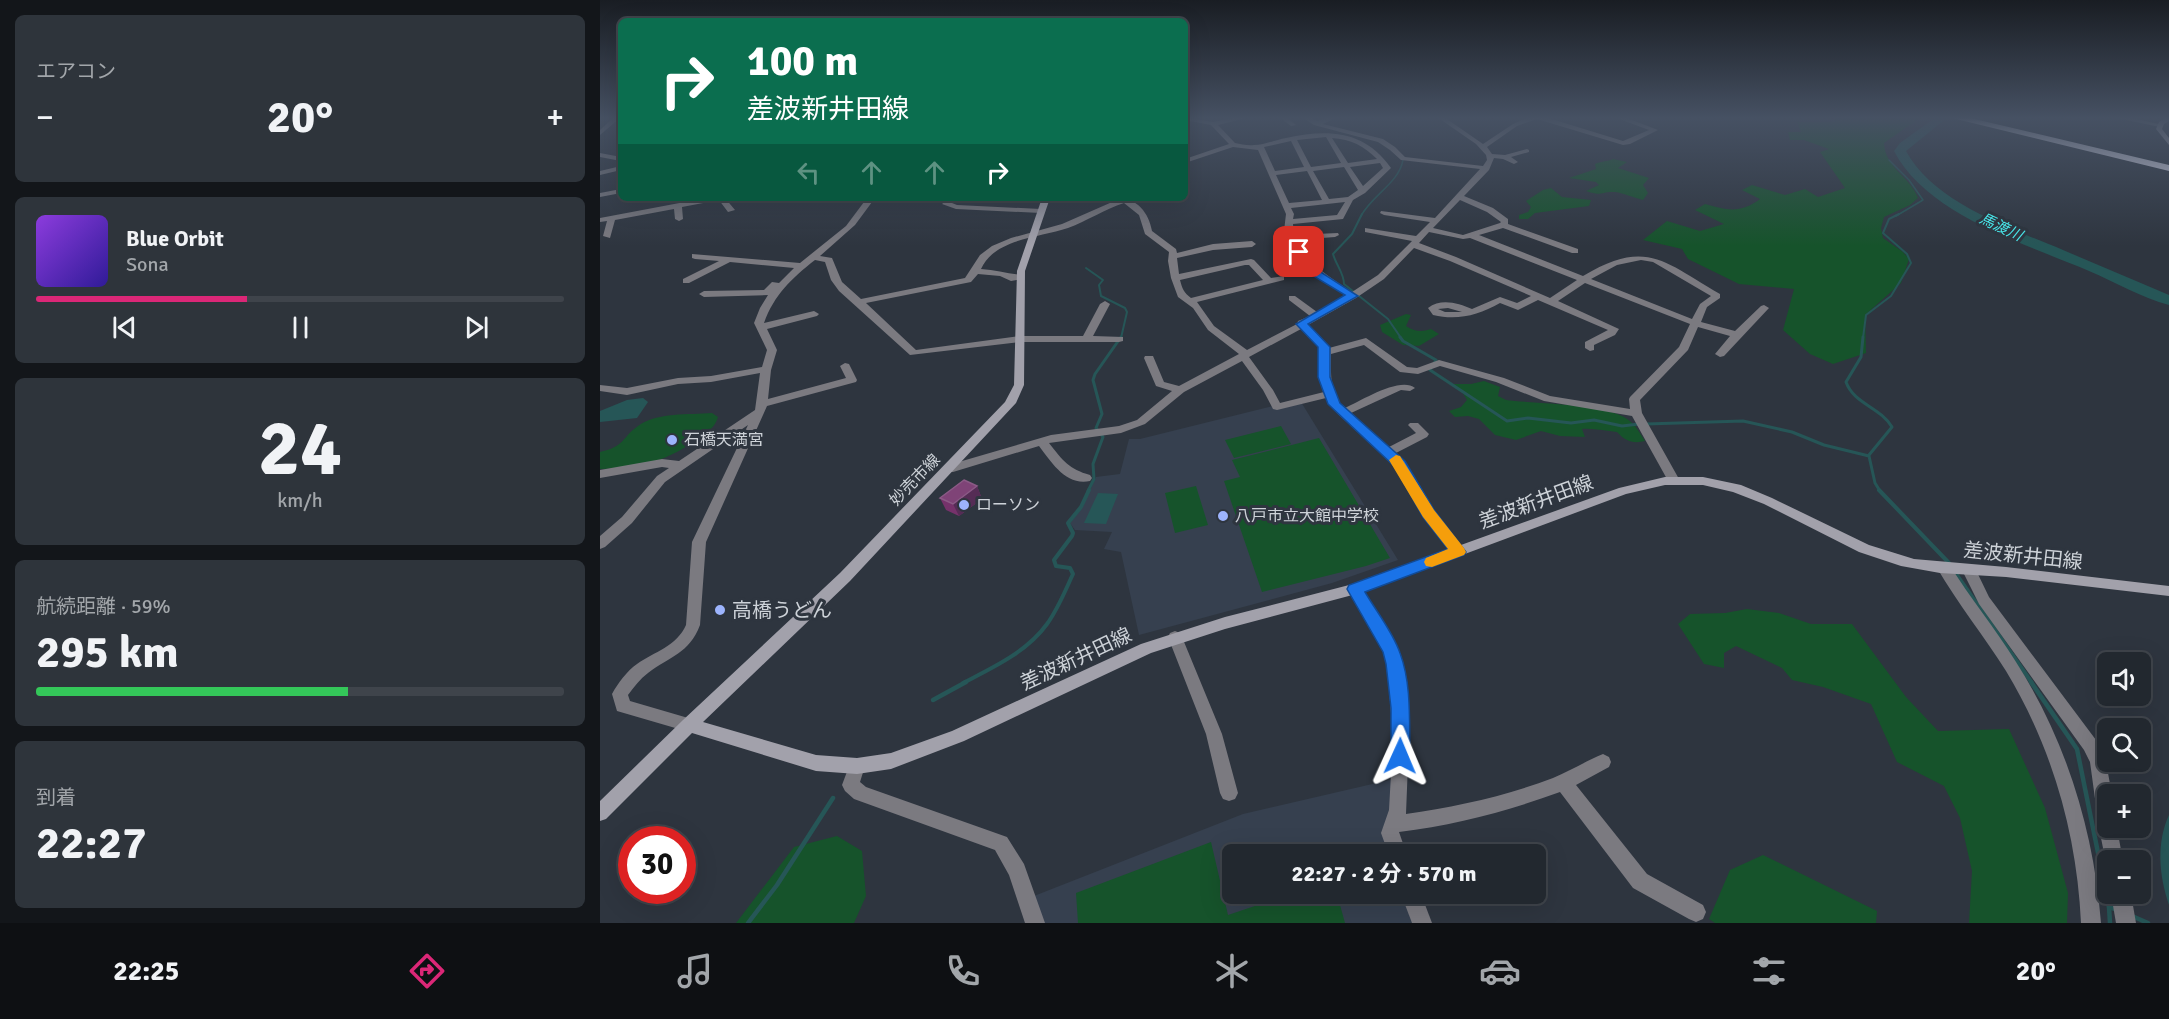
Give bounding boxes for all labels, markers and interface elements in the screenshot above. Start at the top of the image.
text: 100 m [747,36,858,87]
icon: right [648,42,726,120]
text: エアコン [36,59,116,84]
text: 20° [267,90,333,145]
text: 差波新井田線 [747,93,909,126]
text: − [36,97,54,138]
text: + [546,97,564,138]
icon: left [792,156,825,189]
icon: ahead [855,156,888,189]
icon: ahead [918,156,951,189]
icon: right [981,156,1014,189]
water label: 馬渡川 [1977,209,2027,246]
text: Blue Orbit [126,225,224,252]
pin [1273,226,1324,277]
icon: arrive [1282,235,1315,268]
text: Sona [126,252,169,277]
icon: previous [108,311,141,344]
icon: pause [284,311,317,344]
icon: next [460,311,493,344]
text: 24 [258,401,342,497]
place label: 石橋天満宮 [684,430,764,450]
marker: 石橋天満宮 [665,433,679,447]
street label: 妙売市線 [886,450,944,510]
street label: 差波新井田線 [1475,470,1597,534]
text: km/h [277,488,323,513]
place label: ローソン [976,495,1040,515]
marker: ローソン [957,498,971,512]
place label: 八戸市立大館中学校 [1235,506,1379,526]
marker: 八戸市立大館中学校 [1216,509,1230,523]
street label: 差波新井田線 [1962,537,2084,575]
text: 航続距離 · 59% [36,594,171,619]
place label: 高橋うどん [732,598,832,623]
marker: 高橋うどん [713,603,727,617]
street label: 差波新井田線 [1016,622,1136,696]
text: 295 km [36,625,179,680]
map controls [2097,652,2151,904]
button: sound [2097,652,2151,706]
button: search [2097,718,2151,772]
position arrow [1368,724,1432,788]
button: + [2097,784,2151,838]
text: 到着 [36,785,76,810]
text: 22:27 [36,816,146,871]
speed limit sign: 30 [618,826,696,904]
button: − [2097,850,2151,904]
text: 22:27 · 2 分 · 570 m [1292,860,1476,887]
icon: directions [406,950,448,992]
icon: music [674,950,716,992]
icon: phone [942,950,984,992]
icon: climate [1211,950,1253,992]
icon: car [1479,950,1521,992]
icon: filters [1748,950,1790,992]
text: 22:25 [113,955,179,988]
text: 20° [2016,955,2056,988]

